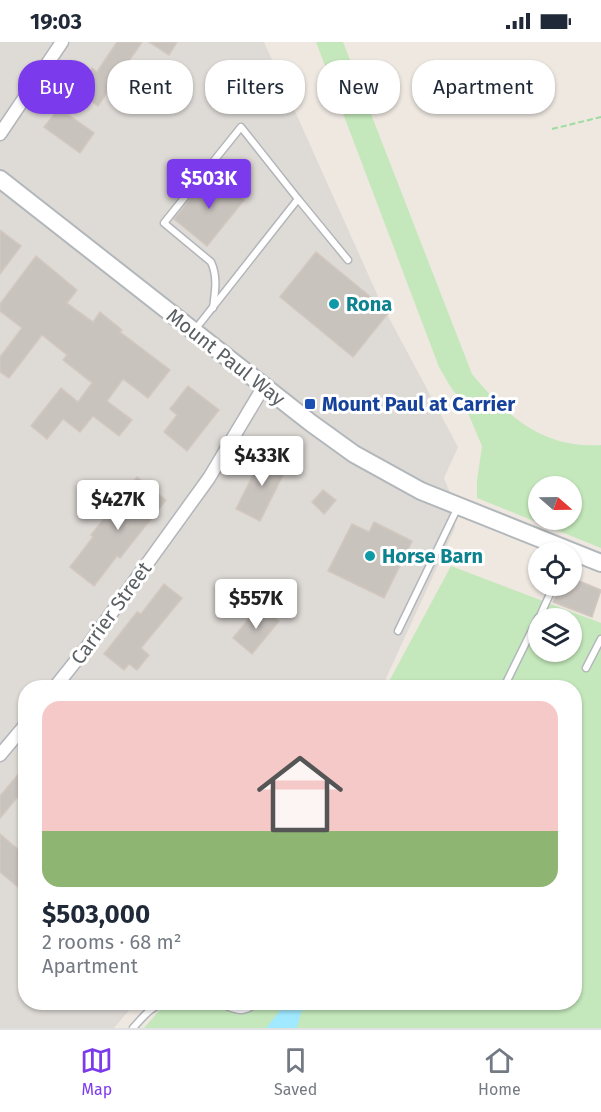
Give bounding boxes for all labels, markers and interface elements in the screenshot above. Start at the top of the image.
text: 19:03 [30,8,82,35]
chip: Buy [18,60,95,114]
chip: Rent [107,60,193,114]
chip: Filters [205,60,305,114]
chip: New [317,60,400,114]
chip: Apartment [412,60,555,114]
pin: $503K [167,159,251,210]
text: $503K [181,166,237,190]
place label: Rona [346,292,392,316]
marker: Rona [327,297,341,311]
street label: Mount Paul Way [162,303,290,411]
place label: Mount Paul at Carrier [322,392,516,416]
marker: Mount Paul at Carrier [303,397,317,411]
pin: $433K [220,436,304,487]
text: $433K [234,443,290,467]
north arrow [528,476,582,530]
map controls [528,476,582,662]
pin: $427K [76,480,160,531]
text: $427K [91,487,145,511]
button: locate [528,542,582,596]
place label: Horse Barn [382,544,483,568]
marker: Horse Barn [363,549,377,563]
street label: Carrier Street [66,556,157,669]
pin: $557K [214,579,298,630]
text: $557K [229,586,283,610]
button: layers [528,608,582,662]
icon: home [246,740,354,848]
text: $503,000 [42,899,150,930]
text: 2 rooms · 68 m² [42,930,182,954]
text: Apartment [42,954,138,978]
tab: Map [80,1044,113,1099]
tab: Saved [274,1044,317,1099]
tab: Home [478,1044,521,1099]

